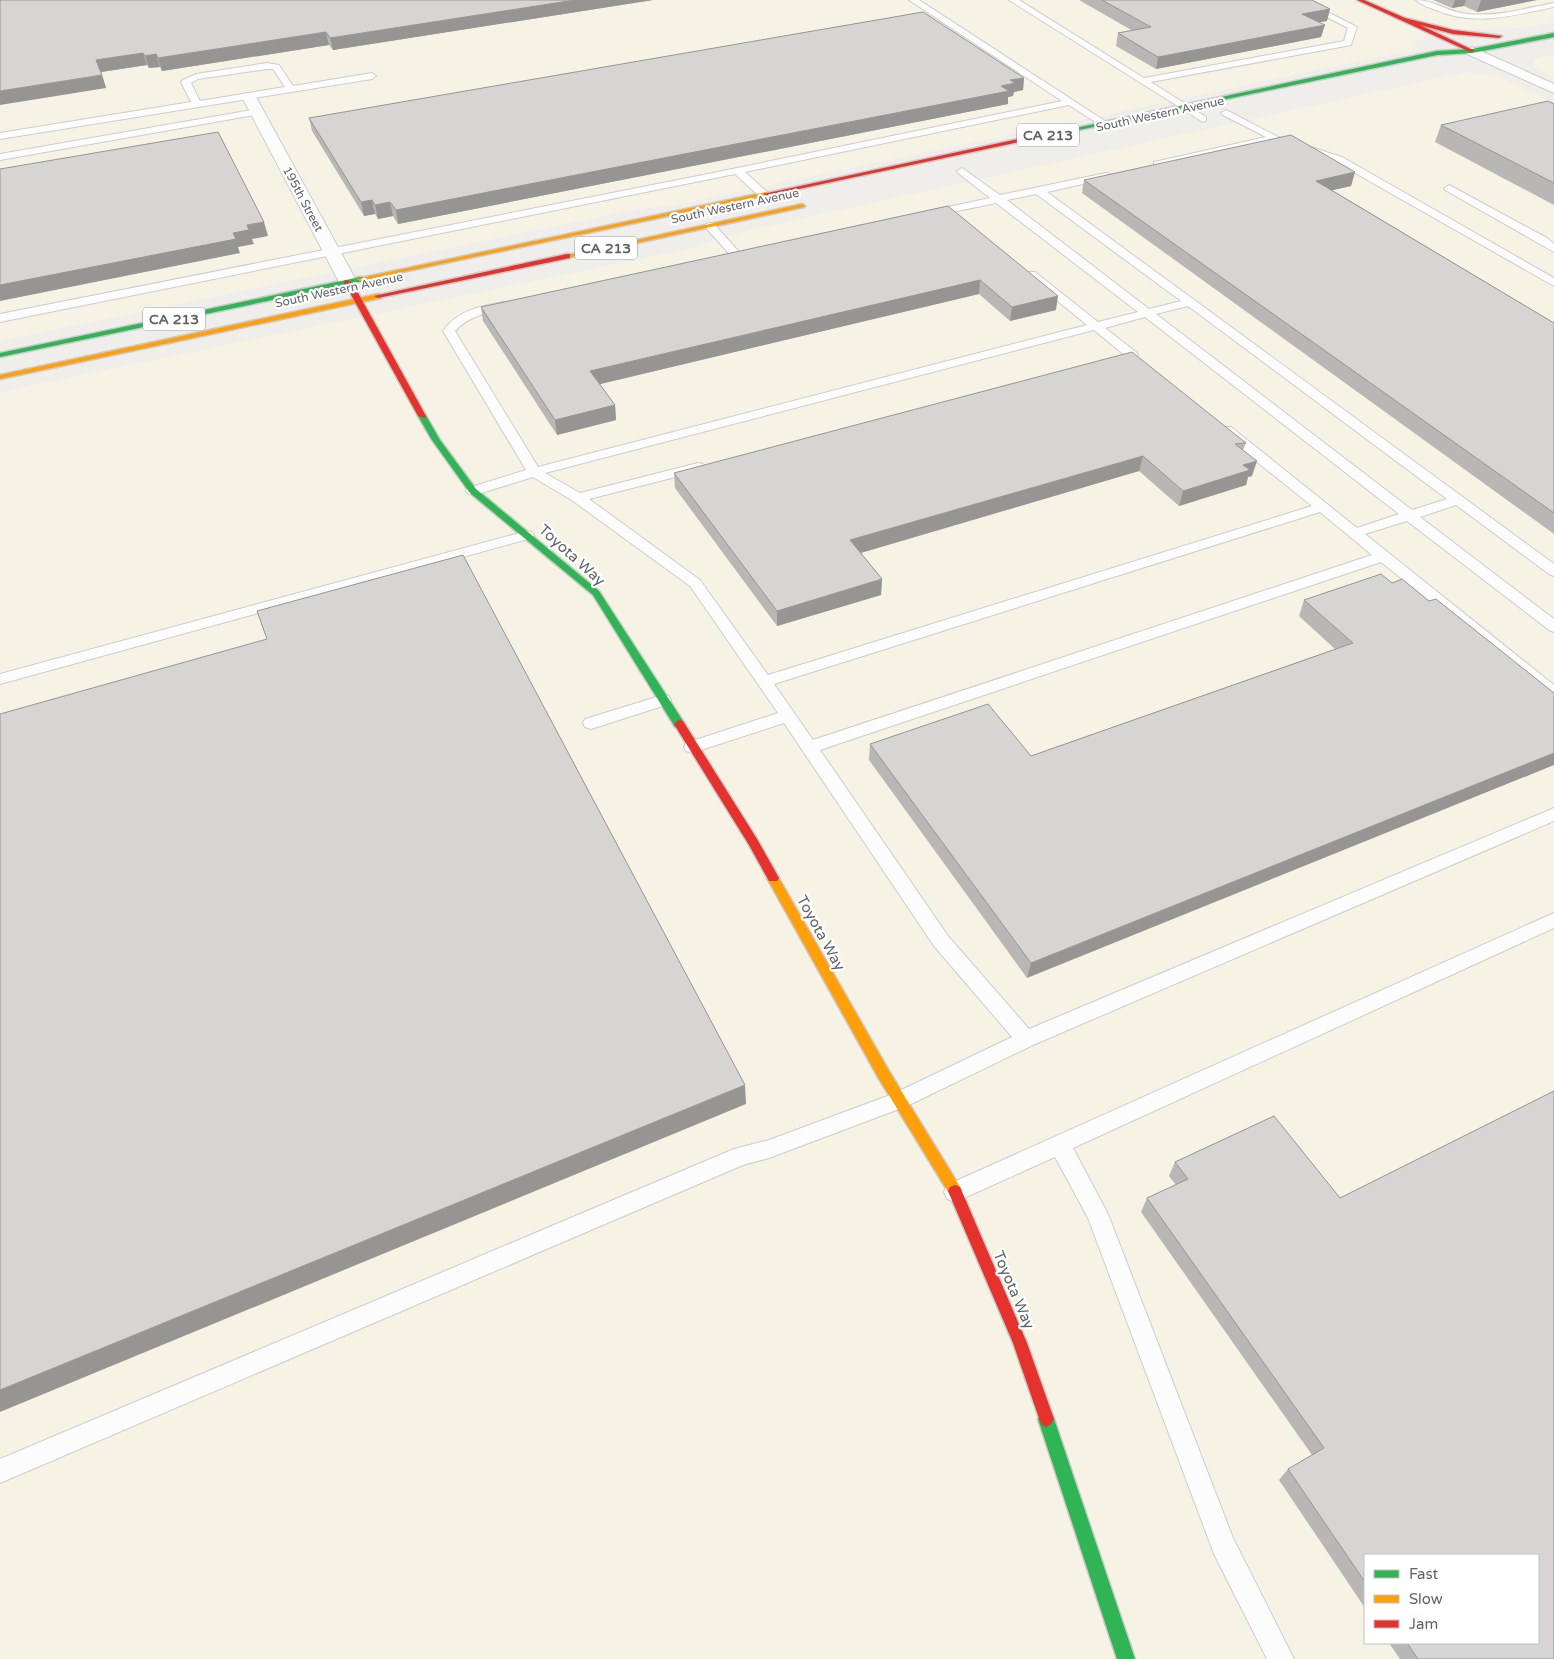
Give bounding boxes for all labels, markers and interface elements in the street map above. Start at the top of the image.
street label: South Western Avenue [1095,94,1225,134]
road number: CA 213 [1017,124,1079,146]
street label: 195th Street [280,164,326,234]
street label: South Western Avenue [670,186,800,226]
road number: CA 213 [575,237,637,260]
street label: South Western Avenue [274,270,404,310]
road number: CA 213 [143,308,205,330]
street label: Toyota Way [535,520,609,590]
street label: Toyota Way [793,892,849,974]
street label: Toyota Way [989,1248,1039,1332]
legend [1364,1554,1539,1644]
text: Fast [1409,1565,1439,1583]
text: Slow [1409,1590,1443,1608]
text: Jam [1409,1615,1438,1633]

